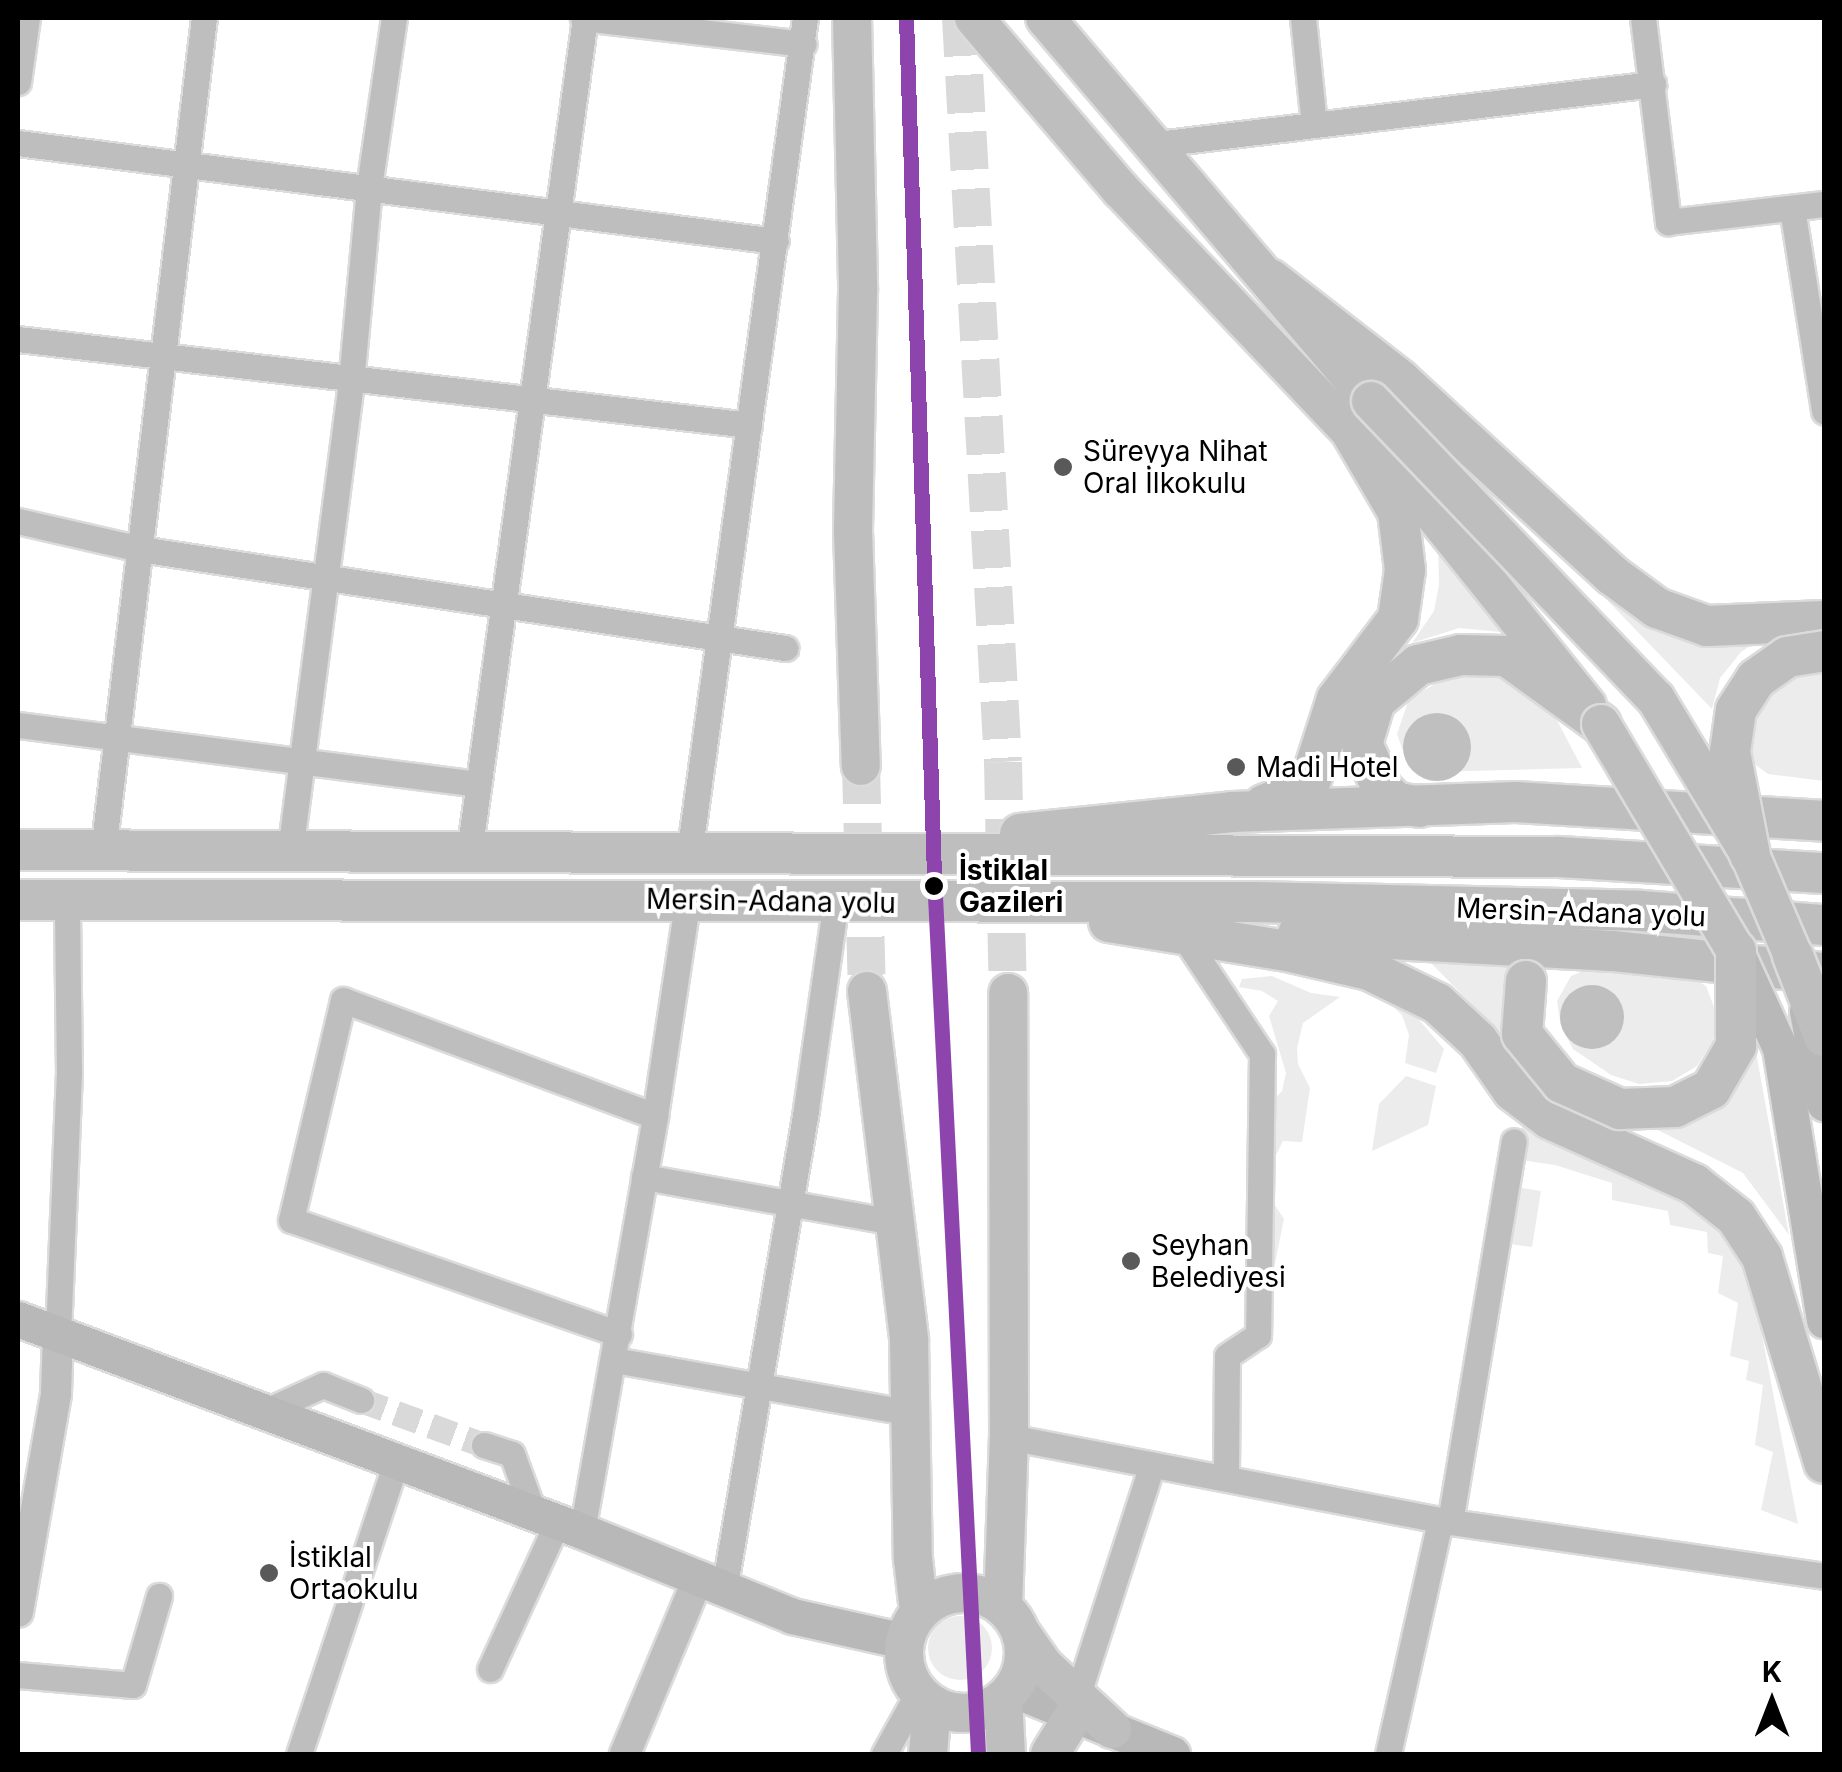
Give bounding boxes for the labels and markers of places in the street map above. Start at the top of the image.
place label: Süreyya Nihat Oral İlkokulu [1083,434,1268,500]
marker: Süreyya Nihat Oral İlkokulu [1052,456,1074,478]
place label: Madi Hotel [1256,750,1398,784]
marker: Madi Hotel [1225,756,1247,778]
place label: İstiklal Gazileri [959,853,1063,919]
marker: İstiklal Gazileri [918,870,950,902]
place label: Seyhan Belediyesi [1151,1228,1286,1294]
marker: Seyhan Belediyesi [1120,1250,1142,1272]
place label: İstiklal Ortaokulu [289,1540,418,1606]
marker: İstiklal Ortaokulu [258,1562,280,1584]

